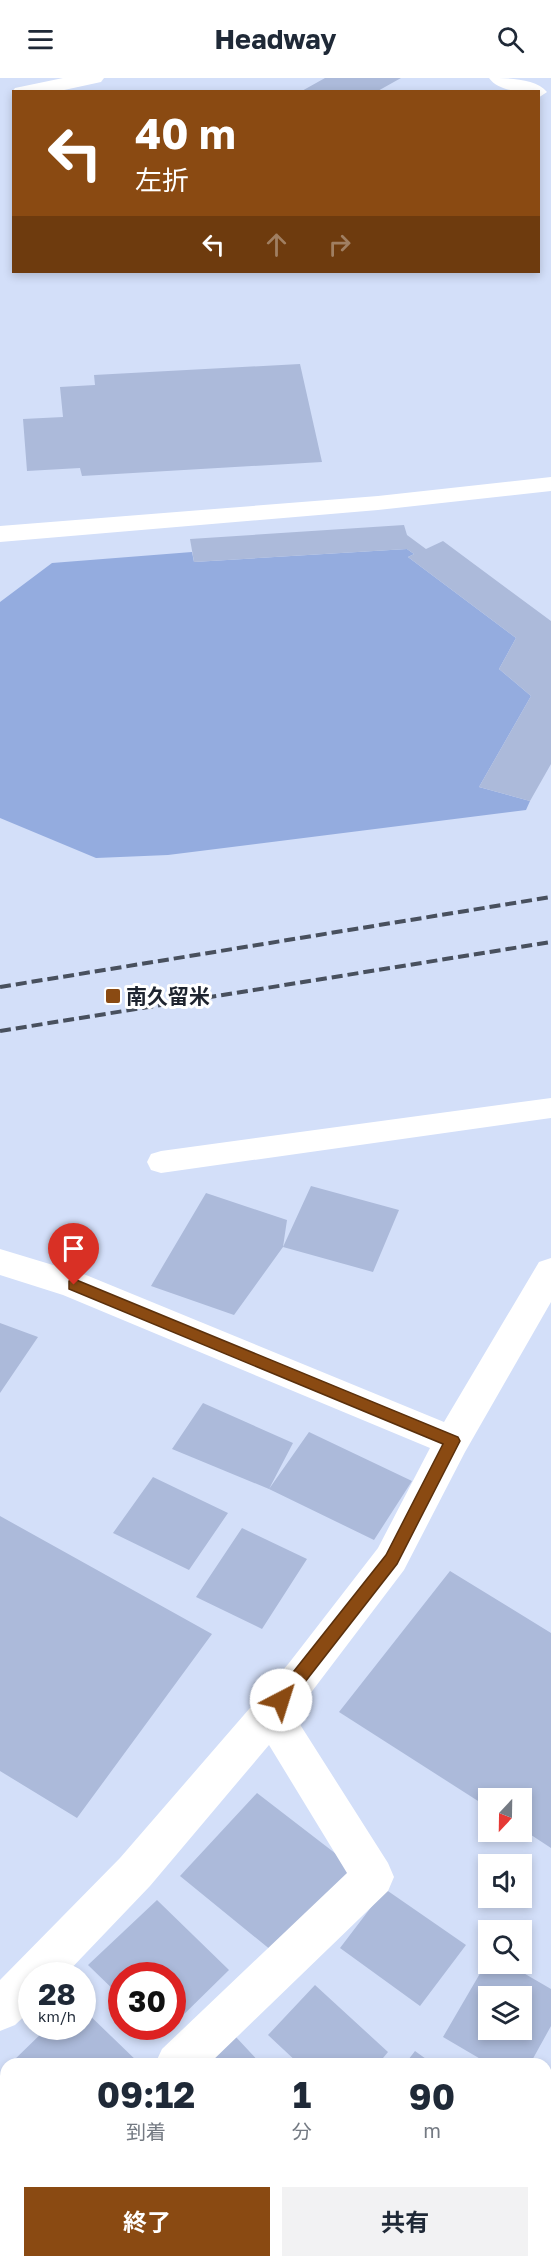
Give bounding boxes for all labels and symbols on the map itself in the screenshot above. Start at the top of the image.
place label: 南久留米 [126,983,210,1009]
marker: 南久留米 [104,987,122,1005]
pin [48,1223,99,1285]
position arrow [249,1668,313,1732]
north arrow [478,1788,532,1842]
speed limit sign: 30 [108,1962,186,2040]

